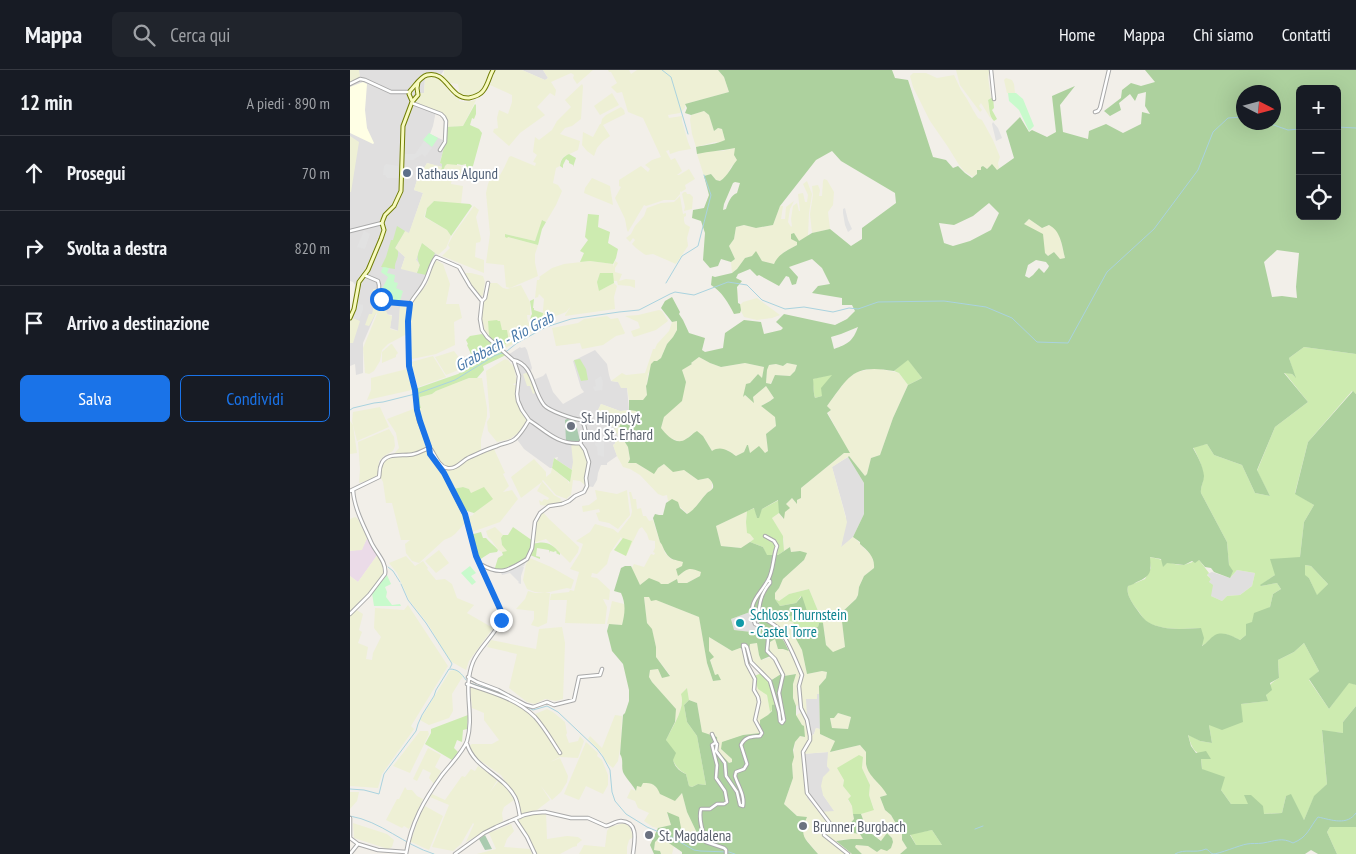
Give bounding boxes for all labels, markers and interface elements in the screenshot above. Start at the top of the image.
search box [112,12,462,57]
text: Mappa [25,19,82,50]
icon: search [130,21,158,49]
text: Cerca qui [170,23,230,47]
text: Home [1059,23,1096,46]
text: Mappa [1124,23,1165,46]
text: Chi siamo [1193,23,1254,46]
text: Contatti [1282,23,1331,46]
north arrow [1236,85,1281,130]
map controls [1296,85,1341,220]
button: + [1296,85,1341,130]
text: 12 min [20,89,72,116]
text: A piedi · 890 m [247,93,330,113]
button: − [1296,130,1341,175]
icon: ahead [20,159,48,187]
text: Prosegui [67,161,126,185]
text: 70 m [302,163,330,183]
place label: Rathaus Algund [417,164,498,183]
marker: Rathaus Algund [401,167,413,179]
button: locate [1296,175,1341,220]
icon: right [20,234,48,262]
text: Svolta a destra [67,236,167,260]
text: 820 m [295,238,330,258]
route start [370,288,393,311]
water label: Grabbach - Rio Grab [451,306,558,375]
icon: arrive [20,309,48,337]
text: Arrivo a destinazione [67,311,210,335]
button: Salva [20,375,170,422]
button: Condividi [180,375,330,422]
place label: St. Hippolyt und St. Erhard [581,408,653,444]
marker: St. Hippolyt und St. Erhard [565,420,577,432]
place label: Schloss Thurnstein - Castel Torre [750,605,847,641]
route end [490,609,513,632]
marker: Schloss Thurnstein - Castel Torre [734,617,746,629]
place label: Brunner Burgbach [813,817,906,836]
marker: Brunner Burgbach [797,820,809,832]
place label: St. Magdalena [659,826,731,845]
marker: St. Magdalena [643,829,655,841]

